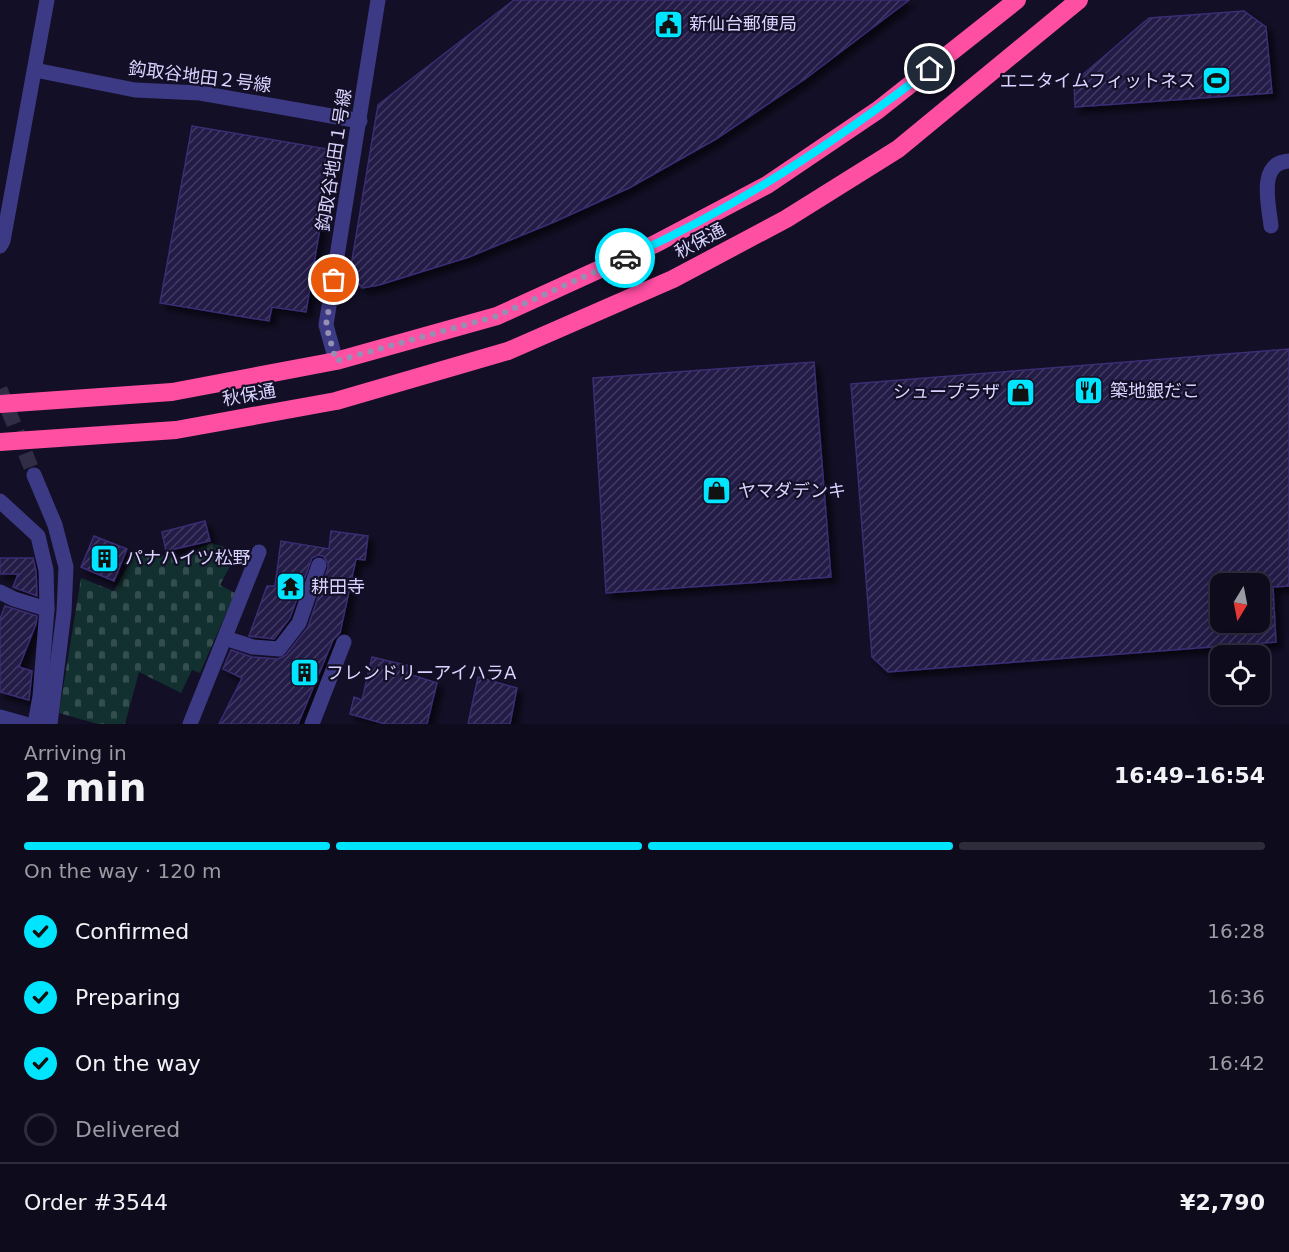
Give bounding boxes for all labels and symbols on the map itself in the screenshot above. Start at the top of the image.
public building icon: 新仙台郵便局 [652,8,684,40]
place label: 新仙台郵便局 [689,13,797,34]
pin [904,43,955,94]
street label: 鈎取谷地田２号線 [127,57,273,96]
sports icon: エニタイムフィットネス [1201,65,1233,97]
place label: エニタイムフィットネス [1000,70,1196,91]
street label: 鈎取谷地田１号線 [312,87,355,233]
street label: 秋保通 [671,219,729,263]
courier [595,228,655,288]
pin [308,254,359,305]
restaurant icon: 築地銀だこ [1073,375,1105,407]
shop icon: シュープラザ [1005,376,1037,408]
street label: 秋保通 [221,379,277,410]
place label: 築地銀だこ [1110,380,1200,401]
place label: シュープラザ [893,381,1000,402]
shop icon: ヤマダデンキ [701,475,733,507]
place label: ヤマダデンキ [738,480,846,501]
building icon: パナハイツ松野 [88,542,120,574]
place label: パナハイツ松野 [125,547,251,568]
temple icon: 耕田寺 [274,571,306,603]
north arrow [1210,573,1270,633]
place label: 耕田寺 [311,576,365,597]
building icon: フレンドリーアイハラA [289,657,321,689]
place label: フレンドリーアイハラA [326,662,517,683]

